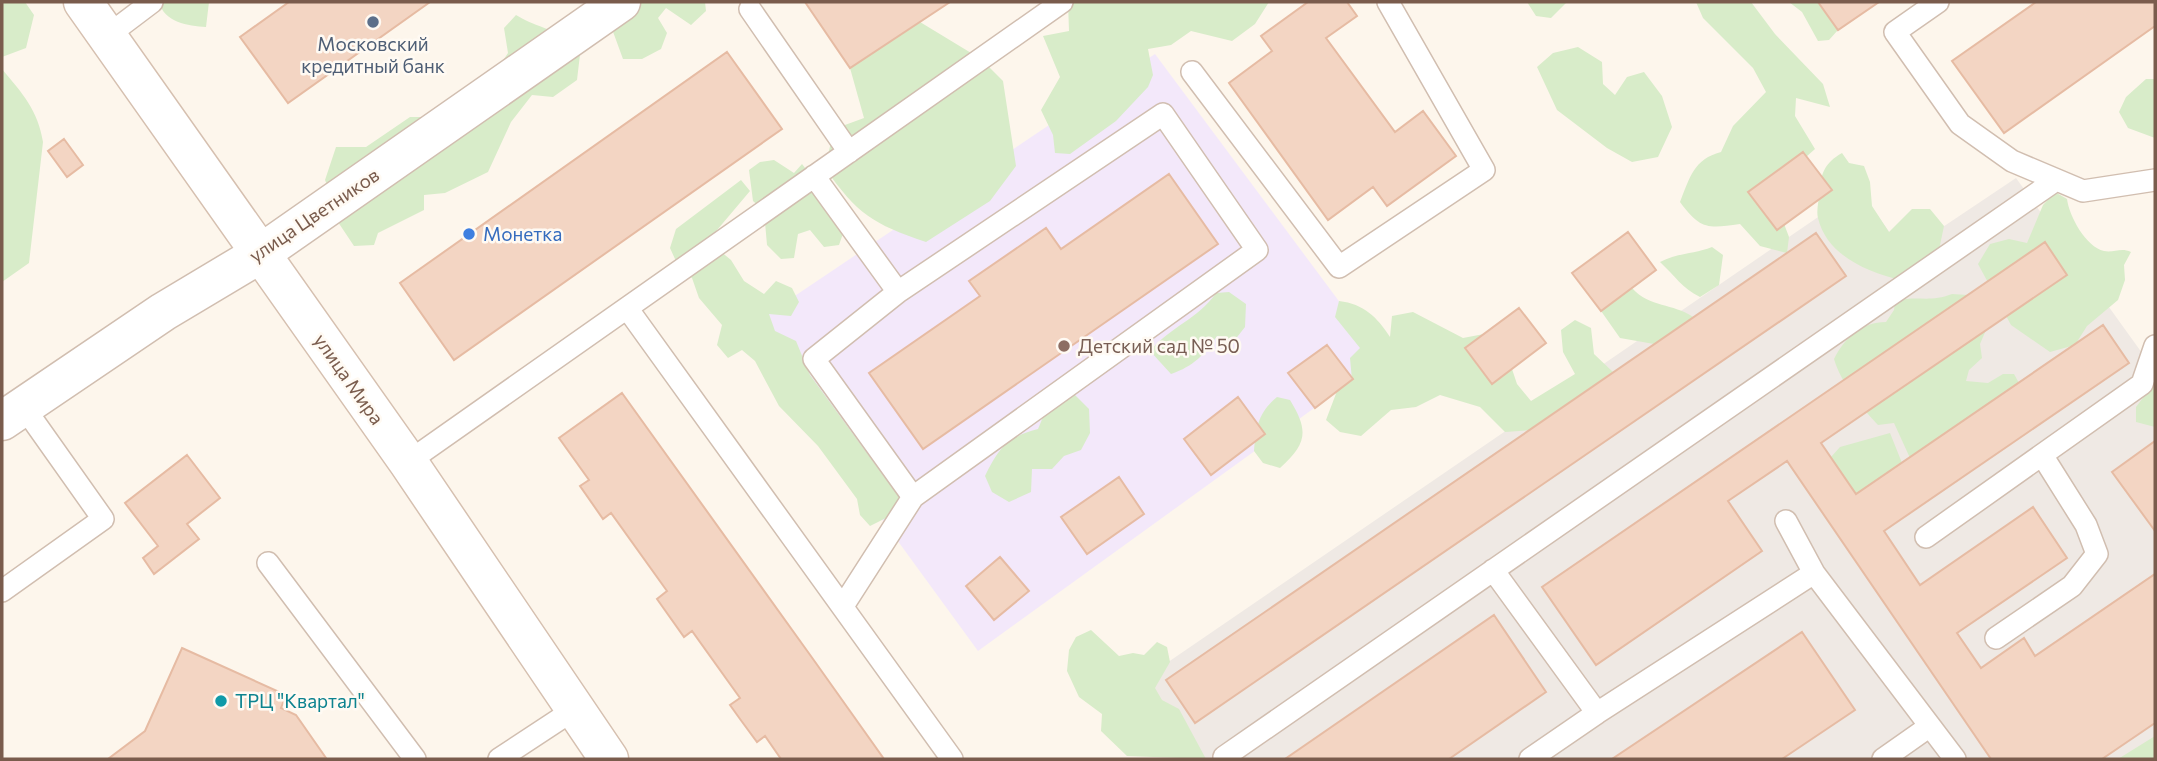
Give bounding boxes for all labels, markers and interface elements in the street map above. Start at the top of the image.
marker: Московский кредитный банк [365,14,381,30]
place label: Московский кредитный банк [301,32,445,77]
street label: улица Цветников [244,163,383,267]
place label: Монетка [483,222,562,245]
marker: Монетка [461,226,477,242]
street label: улица Мира [310,329,389,429]
place label: Детский сад № 50 [1078,334,1240,357]
marker: Детский сад № 50 [1056,338,1072,354]
place label: ТРЦ "Квартал" [235,689,365,712]
marker: ТРЦ "Квартал" [213,693,229,709]

